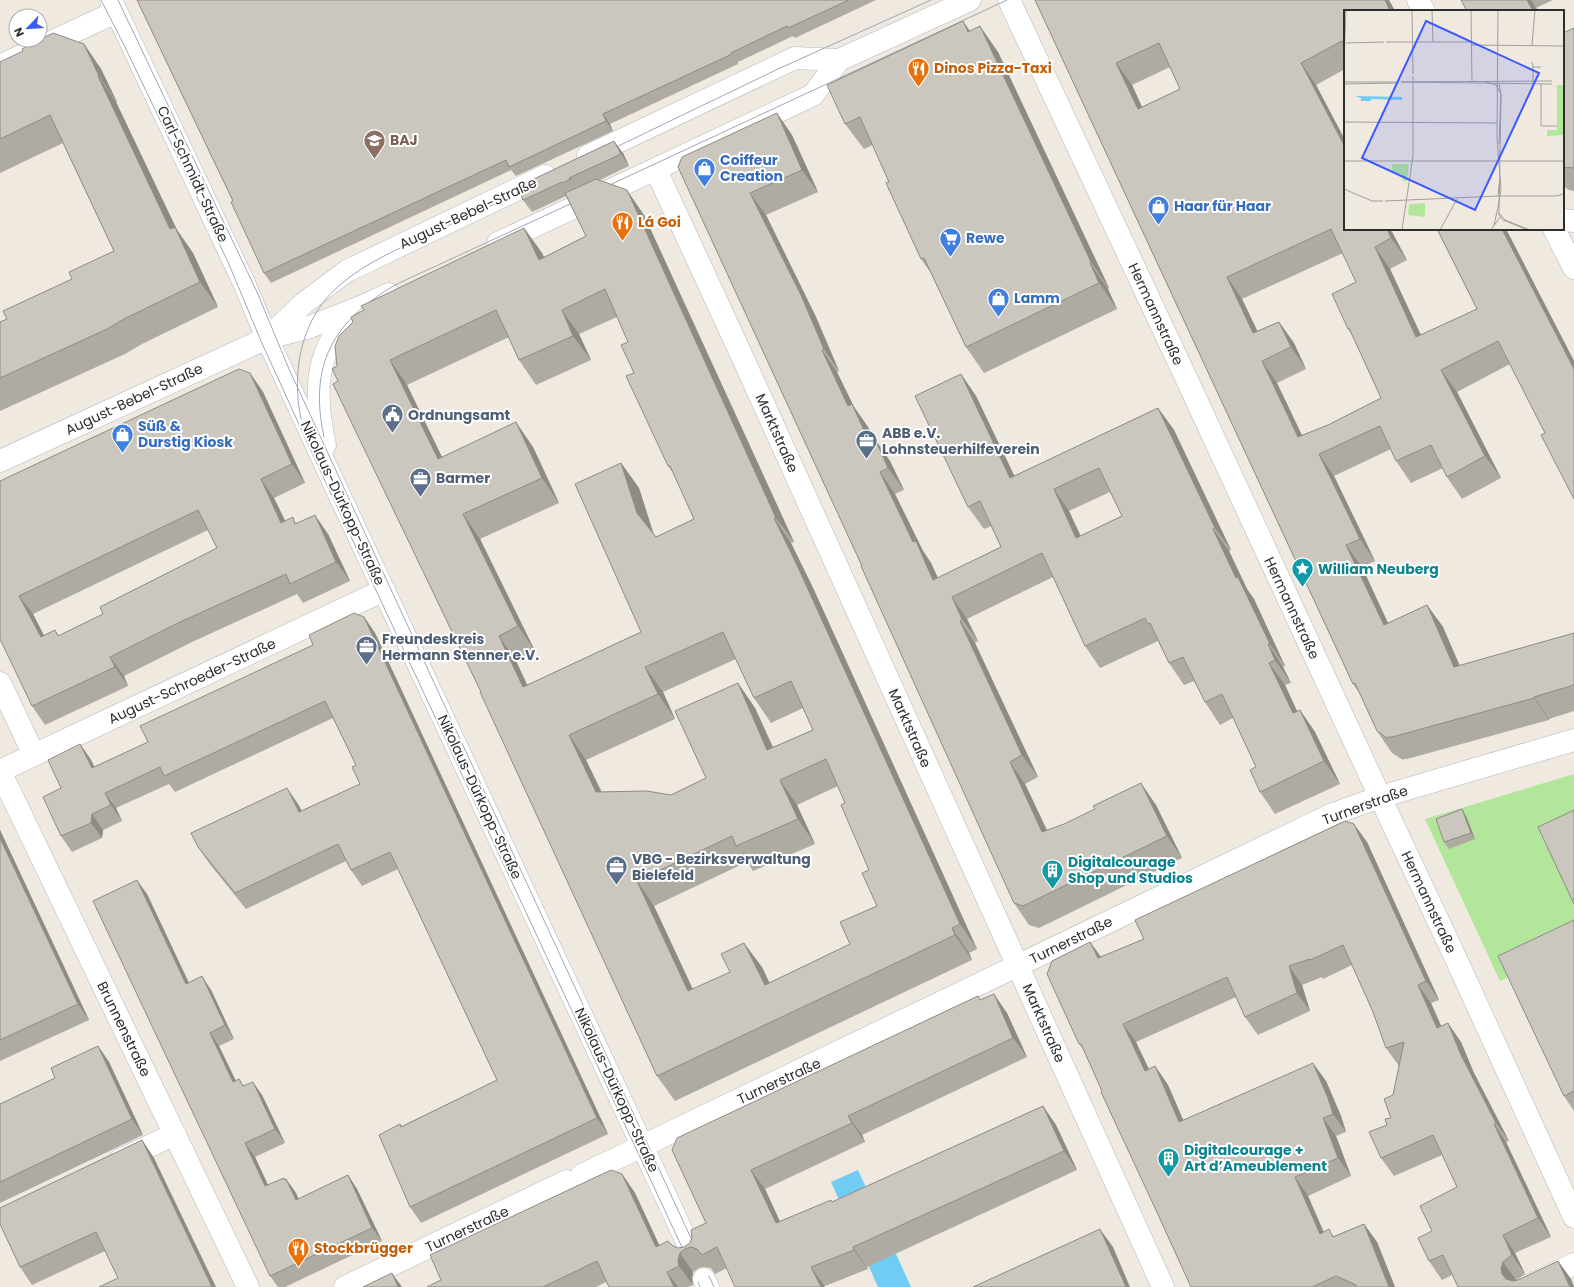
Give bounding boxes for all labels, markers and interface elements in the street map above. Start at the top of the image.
north arrow [8,8,48,48]
inset map [1344,10,1564,230]
text: N [10,25,28,39]
restaurant icon: Dinos Pizza-Taxi [905,55,931,88]
place label: Dinos Pizza-Taxi [934,58,1052,78]
street label: Carl-Schmidt-Straße [153,102,234,246]
school or university icon: BAJ [361,127,387,160]
place label: BAJ [390,130,418,150]
place label: Coiffeur Creation [720,150,783,186]
shop icon: Coiffeur Creation [691,155,717,188]
street label: August-Bebel-Straße [396,172,540,254]
shop icon: Haar für Haar [1145,193,1171,226]
place label: Haar für Haar [1174,196,1271,216]
restaurant icon: Lá Goi [610,209,636,242]
place label: Lá Goi [638,212,681,232]
supermarket icon: Rewe [937,225,963,258]
place label: Rewe [966,228,1005,248]
street label: Hermannstraße [1124,260,1189,369]
shop icon: Lamm [985,285,1011,318]
place label: Lamm [1014,288,1060,308]
street label: August-Bebel-Straße [62,358,206,440]
street label: Marktstraße [751,390,803,476]
public building icon: Ordnungsamt [380,402,406,435]
place label: Ordnungsamt [408,405,510,425]
place label: Süß & Durstig Kiosk [138,416,233,452]
street label: Nikolaus-Dürkopp-Straße [296,417,390,589]
shop icon: Süß & Durstig Kiosk [110,421,136,454]
place label: ABB e.V. Lohnsteuerhilfeverein [882,423,1040,459]
office icon: ABB e.V. Lohnsteuerhilfeverein [853,428,879,461]
office icon: Barmer [408,465,434,498]
place label: Barmer [436,468,490,488]
street label: Hermannstraße [1260,554,1325,663]
place icon: William Neuberg [1290,556,1316,589]
place label: William Neuberg [1318,559,1439,579]
place label: Freundeskreis Hermann Stenner e.V. [382,629,539,665]
street label: August-Schroeder-Straße [105,633,279,729]
office icon: Freundeskreis Hermann Stenner e.V. [354,634,380,667]
street label: Marktstraße [884,685,936,771]
street label: Nikolaus-Dürkopp-Straße [433,711,527,883]
street label: Turnerstraße [1319,780,1411,830]
street label: Hermannstraße [1397,848,1462,957]
place label: VBG - Bezirksverwaltung Bielefeld [632,849,811,885]
place label: Digitalcourage Shop und Studios [1068,852,1193,888]
office icon: VBG - Bezirksverwaltung Bielefeld [604,854,630,887]
building icon: Digitalcourage Shop und Studios [1039,857,1065,890]
street label: Turnerstraße [1026,911,1116,969]
street label: Brunnenstraße [92,978,156,1080]
street label: Marktstraße [1018,980,1070,1066]
street label: Nikolaus-Dürkopp-Straße [570,1004,664,1176]
street label: Turnerstraße [734,1053,824,1109]
place label: Digitalcourage + Art d’Ameublement [1184,1140,1327,1176]
building icon: Digitalcourage + Art d’Ameublement [1156,1145,1182,1178]
street label: Turnerstraße [422,1201,512,1257]
restaurant icon: Stockbrügger [285,1235,311,1268]
place label: Stockbrügger [314,1238,413,1258]

